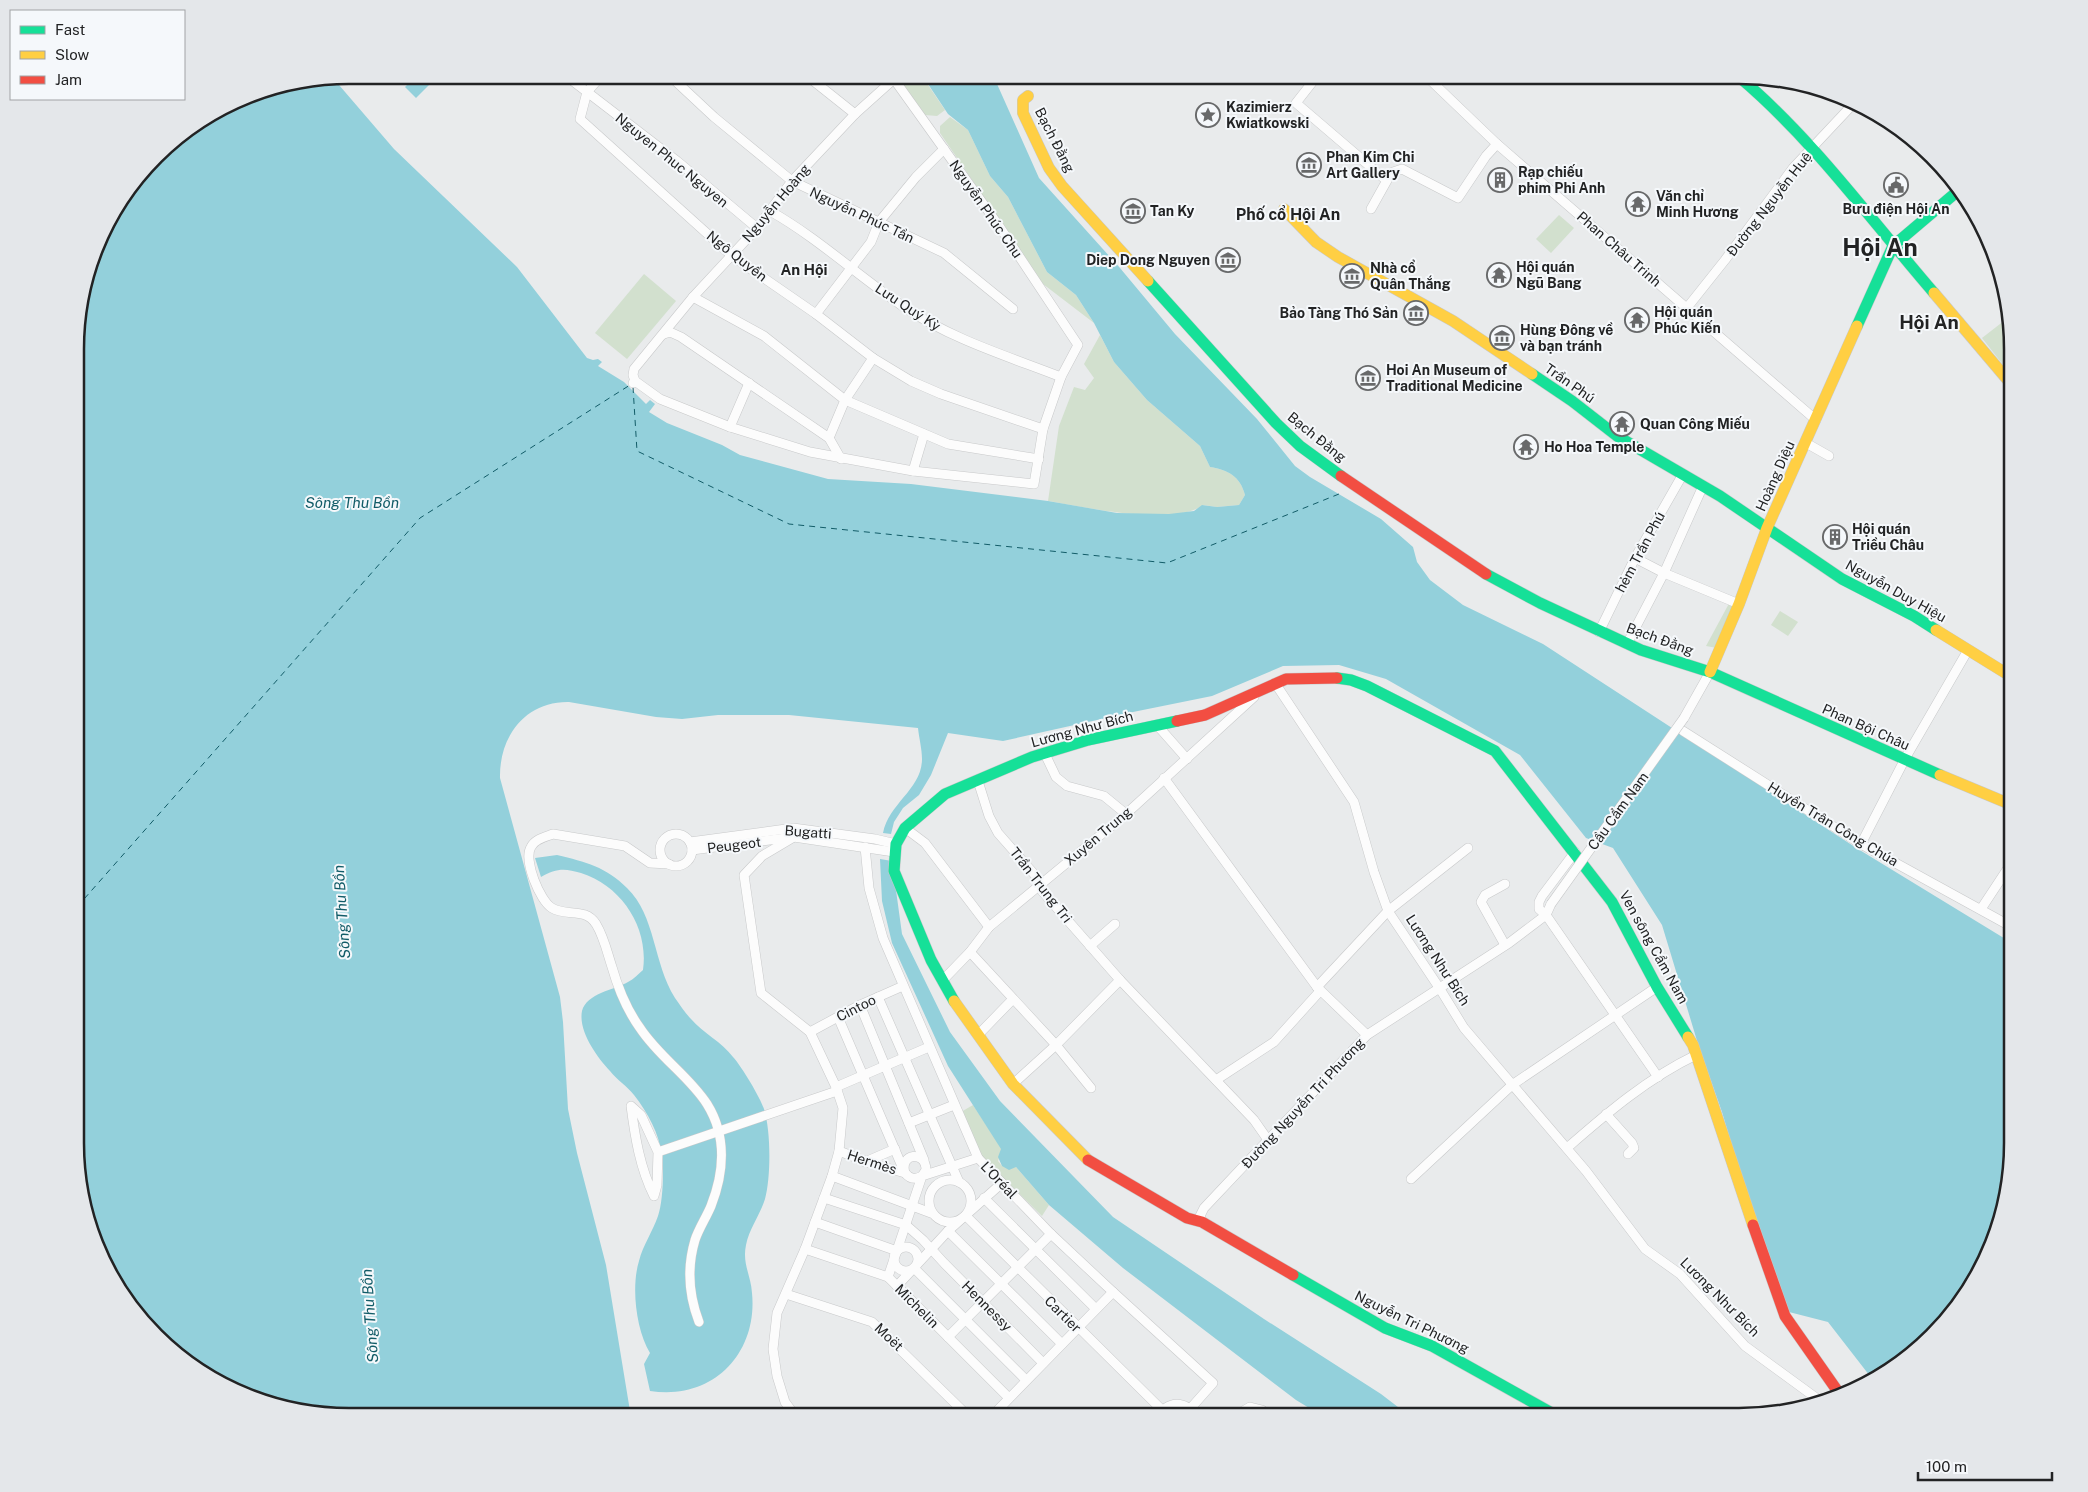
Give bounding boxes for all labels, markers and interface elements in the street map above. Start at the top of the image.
legend [10,10,185,100]
text: Fast [55,21,85,38]
text: Slow [55,46,90,63]
text: Jam [55,71,82,88]
place label: Kazimierz Kwiatkowski [1226,99,1309,131]
place icon: Kazimierz Kwiatkowski [1195,102,1221,128]
street label: Bạch Đằng [1032,105,1078,175]
street label: Nguyen Phuc Nguyen [612,110,732,210]
place label: Phan Kim Chi Art Gallery [1326,149,1414,181]
street label: Đường Nguyễn Huệ [1723,149,1815,259]
museum icon: Phan Kim Chi Art Gallery [1296,152,1322,178]
street label: Nguyễn Phúc Chu [946,157,1026,261]
street label: Nguyễn Hoàng [739,161,813,245]
place label: Rạp chiếu phim Phi Anh [1518,164,1605,196]
building icon: Rạp chiếu phim Phi Anh [1487,167,1513,193]
public building icon: Bưu điện Hội An [1883,172,1909,198]
street label: Nguyễn Phúc Tần [807,184,917,246]
place label: Văn chỉ Minh Hương [1656,188,1739,220]
temple icon: Văn chỉ Minh Hương [1625,191,1651,217]
museum icon: Tan Ky [1120,198,1146,224]
place label: Bưu điện Hội An [1842,201,1950,217]
place label: Tan Ky [1150,203,1194,219]
district label: Phố cổ Hội An [1236,204,1340,224]
street label: Phan Châu Trinh [1574,208,1664,290]
street label: Ngô Quyền [704,227,770,285]
district label: Hội An [1842,233,1918,261]
museum icon: Diep Dong Nguyen [1215,247,1241,273]
place label: Diep Dong Nguyen [1086,252,1210,268]
place label: Nhà cổ Quân Thắng [1370,259,1451,292]
place label: Hội quán Ngũ Bang [1516,259,1582,291]
district label: An Hội [780,261,828,278]
temple icon: Hội quán Ngũ Bang [1486,262,1512,288]
museum icon: Nhà cổ Quân Thắng [1339,263,1365,289]
street label: Lưu Quý Kỳ [872,280,944,334]
museum icon: Bảo Tàng Thó Sản [1403,300,1429,326]
place label: Hội quán Phúc Kiến [1654,304,1721,336]
place label: Bảo Tàng Thó Sản [1279,305,1398,321]
temple icon: Hội quán Phúc Kiến [1624,307,1650,333]
district label: Hội An [1899,311,1959,333]
place label: Hùng Đông về và bạn tránh [1520,322,1613,354]
museum icon: Hùng Đông về và bạn tránh [1489,325,1515,351]
street label: Trần Phú [1542,360,1598,406]
place label: Hoi An Museum of Traditional Medicine [1386,362,1523,394]
museum icon: Hoi An Museum of Traditional Medicine [1355,365,1381,391]
street label: Bạch Đằng [1285,409,1350,466]
temple icon: Quan Công Miếu [1609,411,1635,437]
place label: Quan Công Miếu [1640,416,1750,432]
temple icon: Ho Hoa Temple [1513,434,1539,460]
street label: Hoàng Diệu [1752,438,1798,514]
place label: Ho Hoa Temple [1544,439,1644,455]
water label: Sông Thu Bồn [305,494,399,511]
street label: hẻm Trần Phú [1612,509,1668,595]
place label: Hội quán Triều Châu [1852,521,1924,553]
building icon: Hội quán Triều Châu [1822,524,1848,550]
street label: Nguyễn Duy Hiệu [1843,557,1949,625]
street label: Bạch Đằng [1624,619,1696,659]
street label: Phan Bội Châu [1820,701,1912,753]
street label: Lương Như Bích [1029,708,1135,750]
street label: Cầu Cẩm Nam [1584,769,1652,853]
street label: Huyền Trân Công Chúa [1765,779,1901,869]
street label: Xuyên Trung [1061,803,1135,869]
street label: Bugatti [784,822,832,842]
street label: Peugeot [706,834,762,856]
street label: Trần Trung Tri [1007,844,1075,926]
water label: Sông Thu Bồn [330,864,353,960]
street label: Ven sông Cẩm Nam [1616,888,1692,1006]
street label: Lương Như Bích [1403,912,1473,1008]
street label: Cintoo [834,991,878,1025]
street label: Đường Nguyễn Tri Phương [1238,1034,1368,1172]
street label: Hermès [845,1146,899,1178]
street label: L’Oréal [977,1158,1021,1202]
street label: Lương Như Bích [1677,1254,1763,1340]
water label: Sông Thu Bồn [358,1268,381,1364]
street label: Hennessy [959,1278,1016,1335]
street label: Michelin [892,1281,942,1331]
street label: Nguyễn Tri Phương [1352,1287,1472,1357]
street label: Cartier [1041,1292,1085,1336]
street label: Moët [871,1320,907,1354]
scale bar [1918,1450,2052,1482]
text: 100 m [1926,1458,1967,1475]

